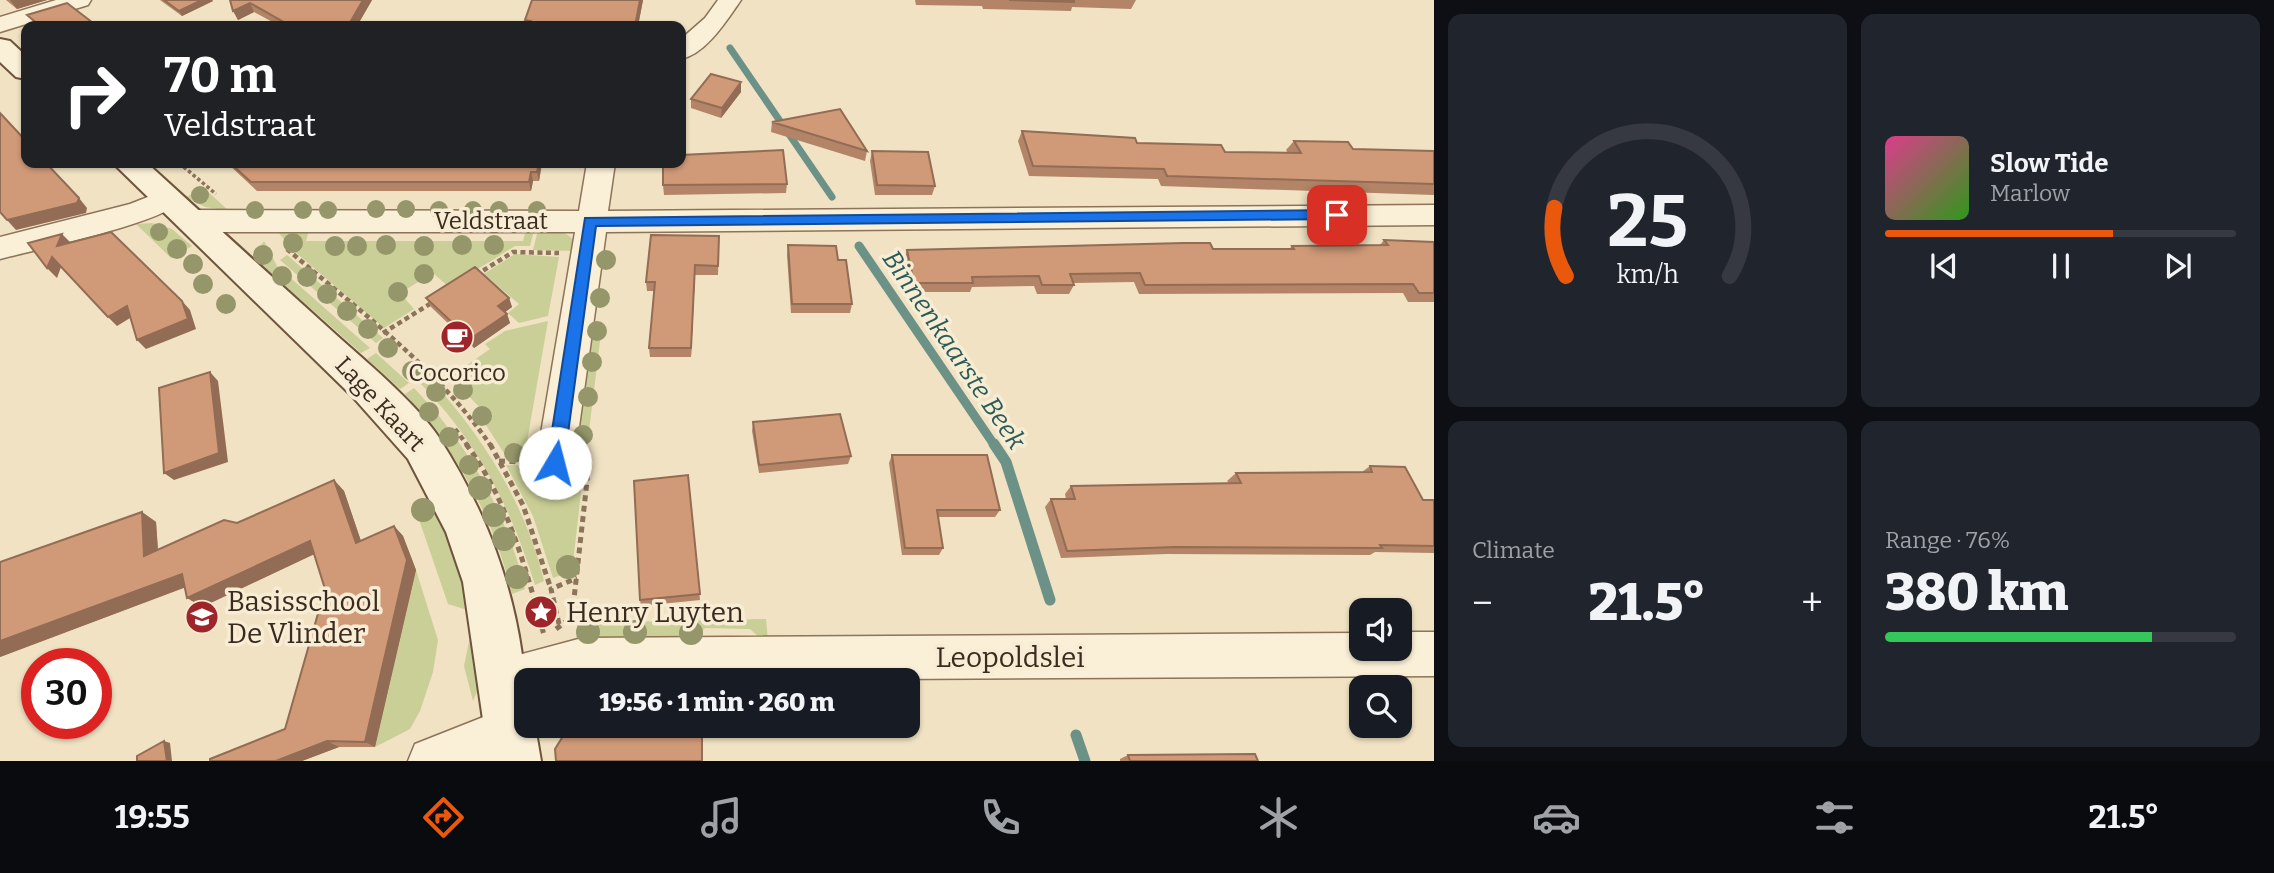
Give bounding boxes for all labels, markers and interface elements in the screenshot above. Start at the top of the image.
text: 70 m [164,46,276,105]
icon: right [49,49,140,140]
text: Veldstraat [164,106,316,144]
text: Slow Tide [1990,148,2109,179]
text: 25 [1607,179,1688,266]
text: Marlow [1990,179,2070,207]
pin [1307,185,1367,245]
icon: arrive [1318,196,1356,234]
street label: Veldstraat [434,207,548,235]
water label: Binnenkaarste Beek [876,245,1033,456]
icon: previous [1925,247,1963,285]
icon: pause [2042,247,2080,285]
icon: next [2159,247,2197,285]
text: km/h [1617,260,1679,290]
cafe icon: Cocorico [438,318,476,356]
street label: Lage Kaart [329,351,431,457]
place label: Cocorico [408,359,506,387]
position arrow [518,426,592,500]
text: Range · 76% [1885,526,2010,554]
text: Climate [1472,536,1555,564]
text: 380 km [1885,561,2069,624]
text: 21.5° [1589,571,1706,634]
text: − [1472,580,1493,626]
text: + [1801,580,1823,626]
place label: Basisschool De Vlinder [227,585,380,650]
place icon: Henry Luyten [522,593,560,631]
place label: Henry Luyten [566,596,744,629]
school or university icon: Basisschool De Vlinder [183,598,221,636]
map controls [1349,598,1412,738]
button: sound [1349,598,1412,661]
street label: Leopoldslei [935,641,1085,674]
speed limit sign: 30 [21,648,112,739]
button: search [1349,675,1412,738]
text: 19:56 · 1 min · 260 m [599,687,835,718]
icon: directions [419,793,468,842]
icon: music [697,793,746,842]
icon: phone [976,793,1025,842]
icon: climate [1254,793,1303,842]
icon: car [1532,793,1581,842]
icon: filters [1810,793,1859,842]
text: 19:55 [115,798,190,836]
text: 21.5° [2088,798,2159,836]

